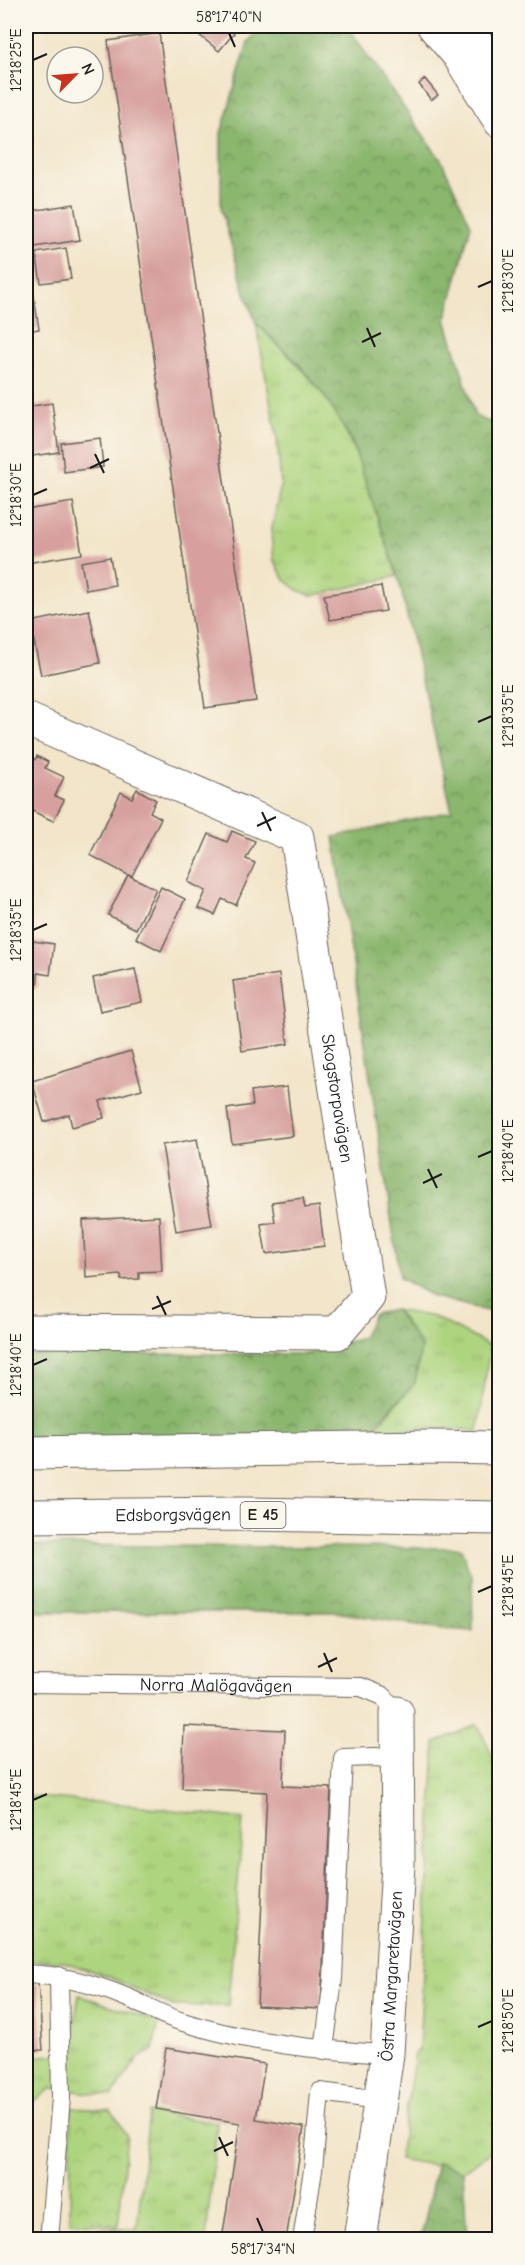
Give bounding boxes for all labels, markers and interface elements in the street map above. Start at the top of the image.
text: 58°17'40"N [196,8,262,26]
text: 12°18'25"E [7,28,25,92]
north arrow [45,45,105,105]
text: N [77,61,98,78]
text: 12°18'30"E [499,249,517,313]
text: 12°18'30"E [7,463,25,527]
text: 12°18'35"E [499,685,517,748]
text: 12°18'35"E [7,899,25,962]
street label: Skogstorpavägen [317,1032,358,1164]
text: 12°18'40"E [499,1119,517,1183]
text: 12°18'40"E [7,1333,25,1397]
road number: E 45 [240,1502,286,1528]
street label: Edsborgsvägen [115,1504,231,1526]
text: 12°18'45"E [499,1555,517,1617]
street label: Norra Malögavägen [140,1674,292,1697]
text: 12°18'45"E [7,1769,25,1831]
street label: Östra Margaretavägen [376,1890,407,2063]
text: 12°18'50"E [499,1989,517,2053]
text: 58°17'34"N [231,2240,295,2258]

